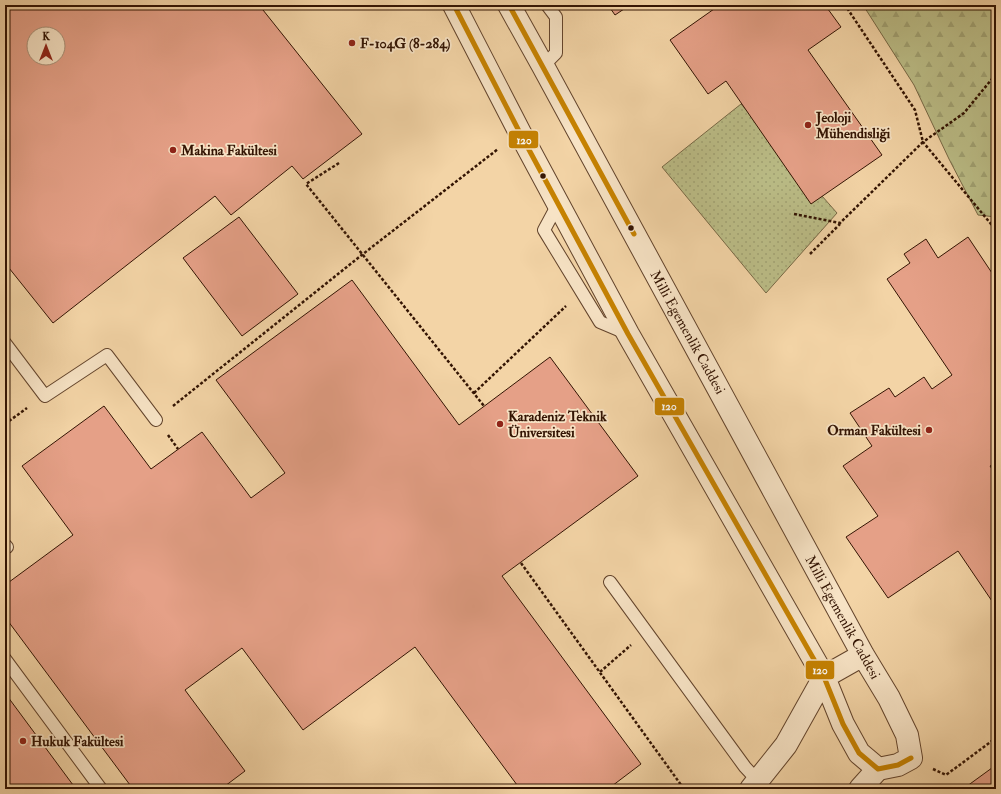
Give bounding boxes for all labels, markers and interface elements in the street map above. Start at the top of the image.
north arrow [26,26,66,66]
text: K [42,30,51,43]
place label: F-104G (8-284) [360,35,451,52]
marker: F-104G (8-284) [347,38,357,48]
place label: Jeoloji Mühendisliği [815,109,891,143]
marker: Jeoloji Mühendisliği [803,120,813,130]
line badge: 120 [508,130,539,149]
text: 120 [516,134,532,147]
place label: Makina Fakültesi [180,142,277,159]
marker: Makina Fakültesi [168,145,178,155]
unlabelled marker [538,171,548,181]
unlabelled marker [626,223,636,233]
street label: Milli Egemenlik Caddesi [646,267,729,397]
line badge: 120 [654,397,685,416]
text: 120 [661,400,677,413]
place label: Karadeniz Teknik Üniversitesi [508,408,607,441]
marker: Karadeniz Teknik Üniversitesi [495,419,505,429]
place label: Orman Fakültesi [827,422,921,439]
marker: Orman Fakültesi [924,425,934,435]
street label: Milli Egemenlik Caddesi [801,552,884,682]
line badge: 120 [805,660,835,680]
text: 120 [812,664,828,677]
place label: Hukuk Fakültesi [31,733,124,750]
marker: Hukuk Fakültesi [18,736,28,746]

